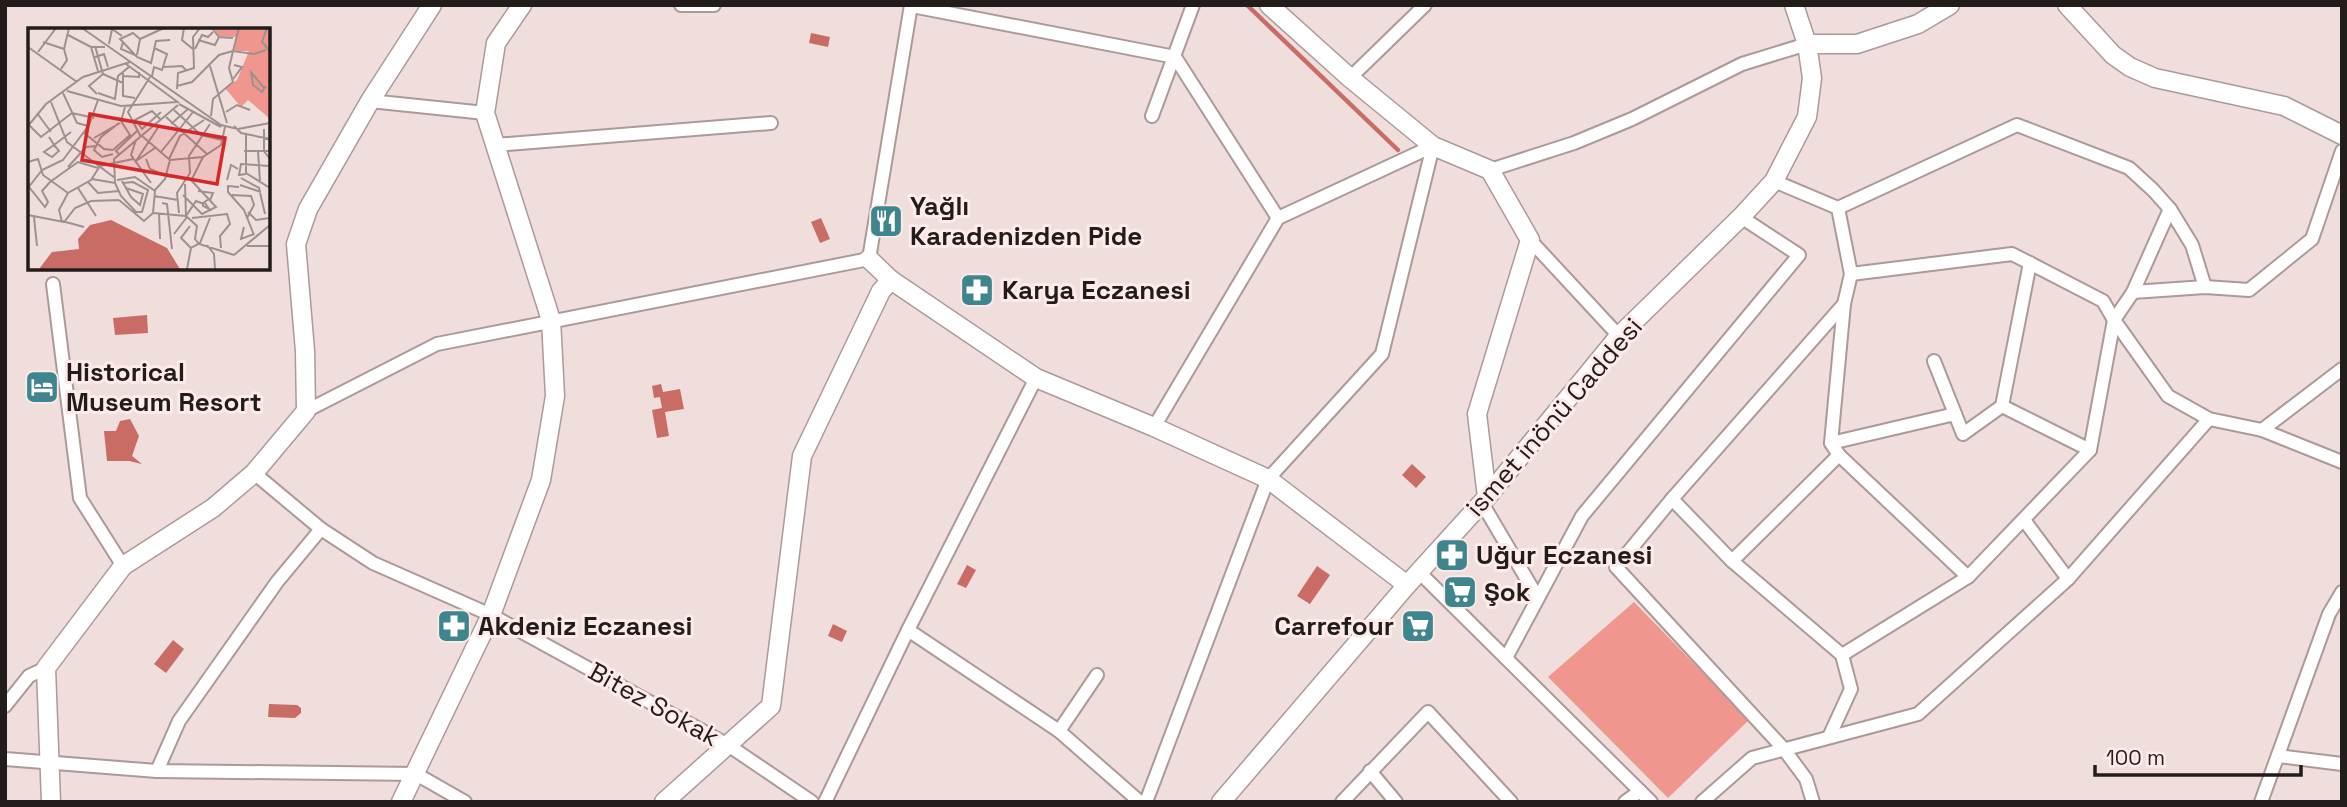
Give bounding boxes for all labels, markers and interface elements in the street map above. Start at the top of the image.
inset map [28,28,270,270]
place label: Yağlı Karadenizden Pide [910,189,1142,253]
restaurant icon: Yağlı Karadenizden Pide [867,202,905,240]
pharmacy icon: Karya Eczanesi [958,271,996,309]
place label: Karya Eczanesi [1002,273,1191,307]
street label: ismet inönü Caddesi [1458,310,1650,524]
place label: Historical Museum Resort [66,355,262,419]
hotel icon: Historical Museum Resort [23,368,61,406]
pharmacy icon: Uğur Eczanesi [1433,536,1471,574]
place label: Uğur Eczanesi [1476,538,1652,572]
supermarket icon: Şok [1441,573,1479,611]
place label: Şok [1484,575,1531,609]
pharmacy icon: Akdeniz Eczanesi [435,607,473,645]
supermarket icon: Carrefour [1399,607,1437,645]
place label: Akdeniz Eczanesi [478,609,692,643]
place label: Carrefour [1274,609,1394,643]
street label: Bitez Sokak [582,654,726,754]
scale bar [2095,734,2302,778]
text: 100 m [2106,744,2165,771]

